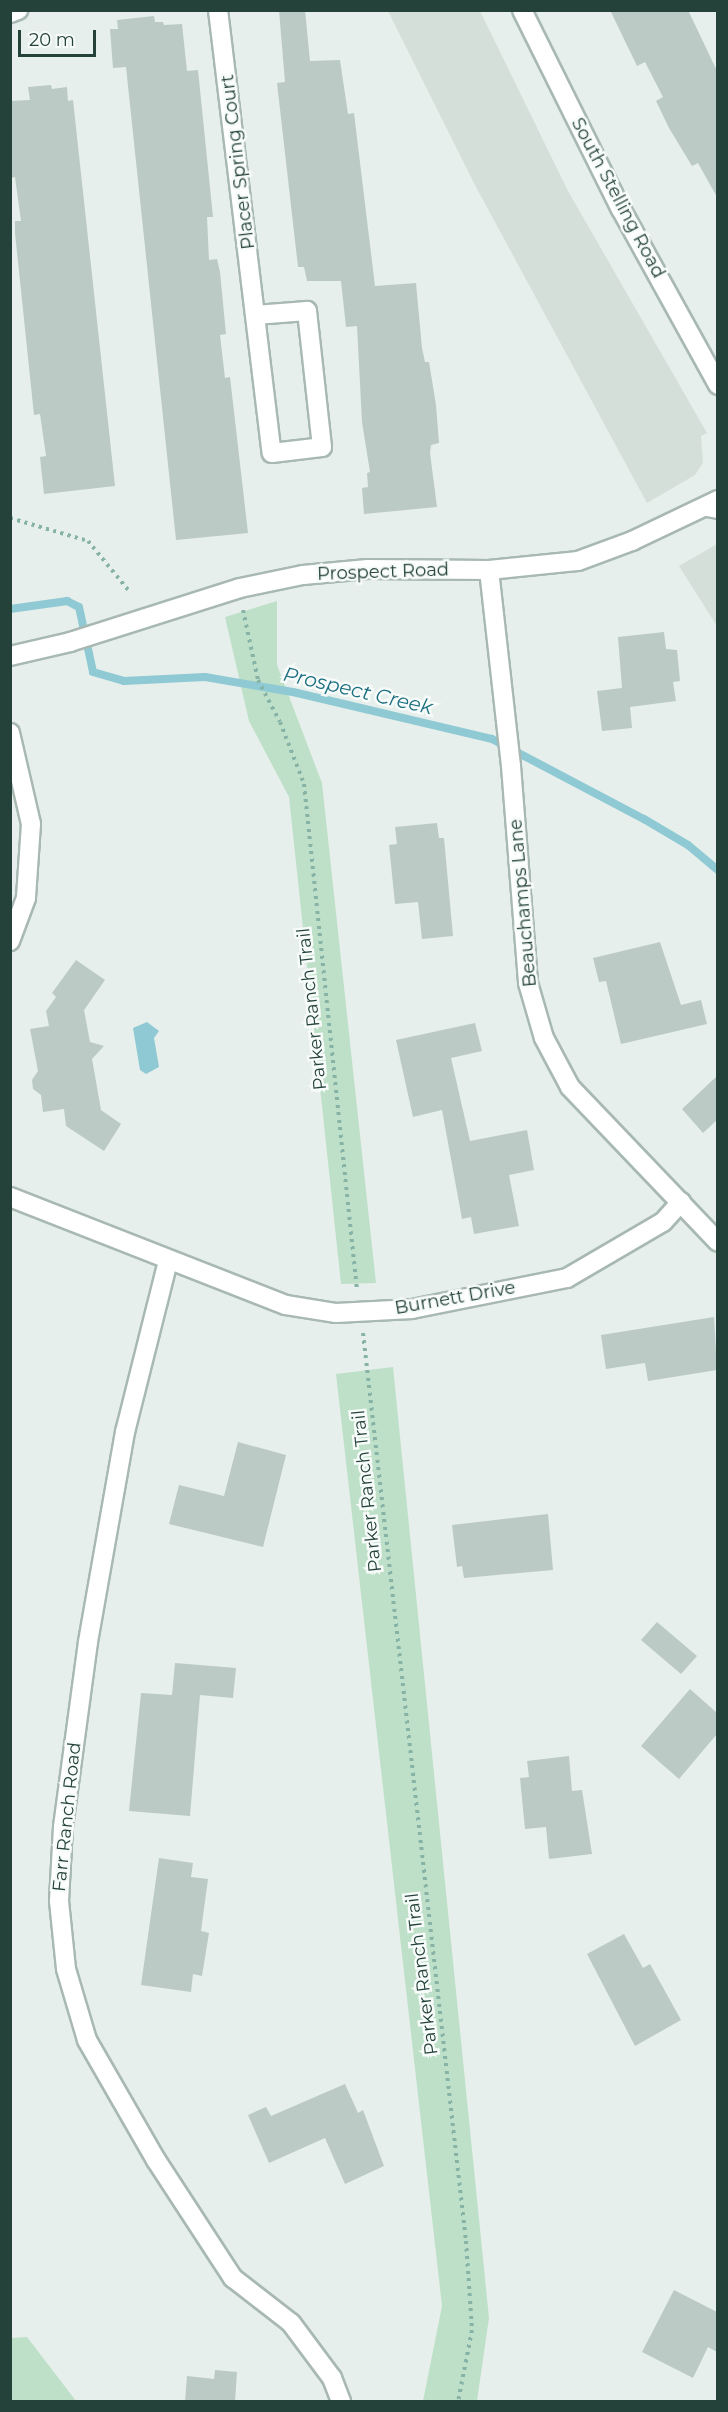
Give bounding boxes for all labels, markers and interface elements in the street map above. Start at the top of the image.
scale bar [21,18,99,56]
text: 20 m [29,29,75,51]
street label: Placer Spring Court [217,73,259,251]
street label: South Stelling Road [567,114,669,282]
street label: Prospect Road [317,559,449,585]
water label: Prospect Creek [281,662,435,720]
street label: Beauchamps Lane [505,818,541,988]
street label: Parker Ranch Trail [293,927,331,1091]
street label: Burnett Drive [393,1277,517,1319]
street label: Parker Ranch Trail [348,1409,386,1573]
street label: Farr Ranch Road [48,1741,86,1893]
street label: Parker Ranch Trail [401,1892,443,2056]

